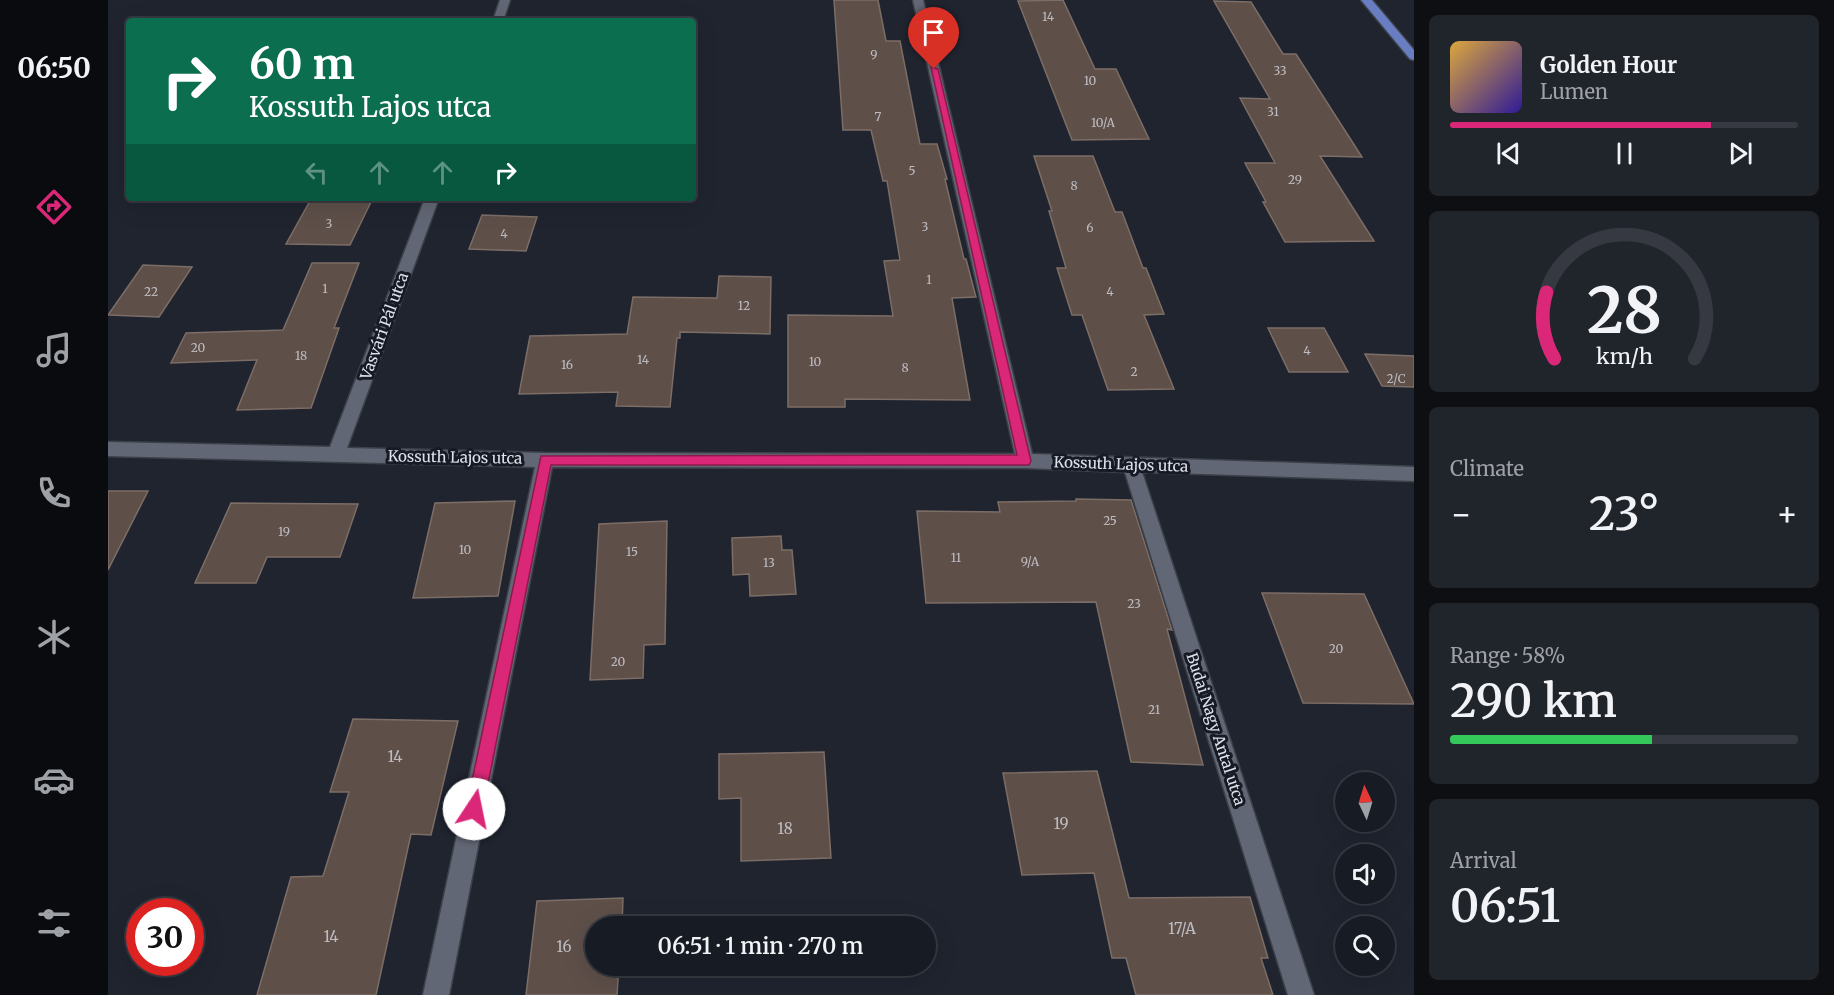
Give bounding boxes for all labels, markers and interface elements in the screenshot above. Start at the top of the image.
pin [908,7,959,69]
house number: 14 [1042,9,1055,24]
icon: arrive [917,16,950,49]
text: 60 m [249,38,355,90]
icon: right [150,42,228,120]
house number: 9 [870,47,878,62]
text: 06:50 [17,51,91,85]
text: Golden Hour [1540,51,1677,79]
house number: 33 [1273,63,1287,78]
house number: 10 [1084,73,1097,88]
text: Lumen [1540,79,1608,104]
text: Kossuth Lajos utca [249,90,491,124]
house number: 31 [1267,104,1279,119]
house number: 7 [875,109,882,124]
house number: 10/A [1091,115,1116,130]
icon: previous [1492,137,1525,170]
icon: pause [1608,137,1641,170]
icon: next [1724,137,1757,170]
icon: left [300,156,333,189]
icon: ahead [363,156,396,189]
icon: ahead [426,156,459,189]
icon: right [489,156,522,189]
house number: 5 [908,163,916,178]
house number: 29 [1288,172,1302,187]
house number: 8 [1070,178,1078,193]
icon: directions [33,186,75,228]
house number: 3 [326,216,333,231]
house number: 3 [922,219,929,234]
house number: 6 [1086,220,1094,235]
house number: 4 [500,226,508,241]
street label: Vasvári Pál utca [355,270,412,383]
house number: 1 [926,272,932,287]
text: 28 [1587,272,1661,350]
house number: 1 [322,281,328,296]
house number: 22 [144,284,158,299]
house number: 4 [1106,284,1114,299]
house number: 12 [738,298,750,313]
icon: music [33,329,75,371]
house number: 20 [191,340,206,355]
house number: 4 [1303,343,1311,358]
text: km/h [1596,343,1652,370]
house number: 18 [295,348,307,363]
house number: 14 [637,352,650,367]
house number: 10 [809,354,822,369]
house number: 16 [561,357,573,372]
house number: 8 [901,360,909,375]
house number: 2 [1130,364,1138,379]
house number: 2/C [1386,371,1406,386]
street label: Kossuth Lajos utca [388,446,522,468]
street label: Kossuth Lajos utca [1053,452,1189,476]
text: Climate [1450,456,1524,481]
icon: phone [33,472,75,514]
text: 23° [1589,486,1659,542]
text: − [1450,494,1472,535]
text: + [1776,494,1798,535]
house number: 25 [1103,513,1117,528]
house number: 19 [278,524,290,539]
house number: 10 [459,542,472,557]
house number: 15 [626,544,638,559]
house number: 11 [951,550,962,565]
house number: 9/A [1021,554,1040,569]
house number: 13 [763,555,775,570]
house number: 23 [1127,596,1141,611]
icon: climate [33,616,75,658]
house number: 20 [1329,641,1344,656]
text: Range · 58% [1450,643,1565,668]
street label: Budai Nagy Antal utca [1182,650,1250,808]
house number: 20 [611,654,626,669]
text: 290 km [1450,673,1617,729]
house number: 21 [1148,702,1161,717]
house number: 14 [387,747,403,766]
icon: car [33,759,75,801]
north arrow [1335,772,1395,832]
map controls [1335,772,1395,976]
position arrow [442,777,506,841]
house number: 19 [1053,814,1069,833]
house number: 18 [777,819,793,838]
button: sound [1335,844,1395,904]
text: Arrival [1450,848,1517,873]
text: 06:51 [1450,878,1560,934]
speed limit sign: 30 [126,898,204,976]
icon: filters [33,902,75,944]
button: search [1335,916,1395,976]
house number: 17/A [1168,919,1196,938]
house number: 14 [323,927,339,946]
text: 06:51 · 1 min · 270 m [658,932,863,960]
house number: 16 [556,937,572,956]

